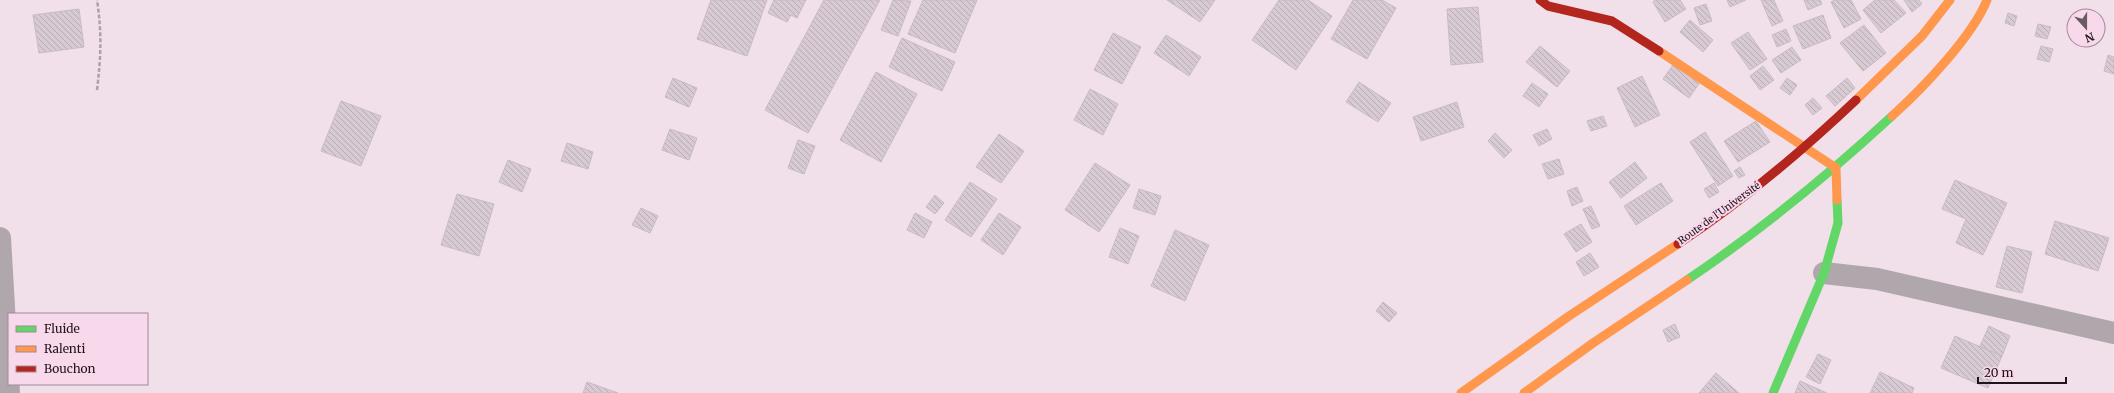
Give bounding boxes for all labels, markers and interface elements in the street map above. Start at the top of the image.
north arrow [2066,8,2106,48]
text: N [2083,29,2096,46]
street label: Route de l'Université [1675,179,1763,247]
legend [8,313,148,385]
text: Fluide [44,321,80,336]
text: Ralenti [44,341,85,356]
scale bar [1978,359,2066,385]
text: Bouchon [44,361,96,376]
text: 20 m [1984,365,2013,380]

